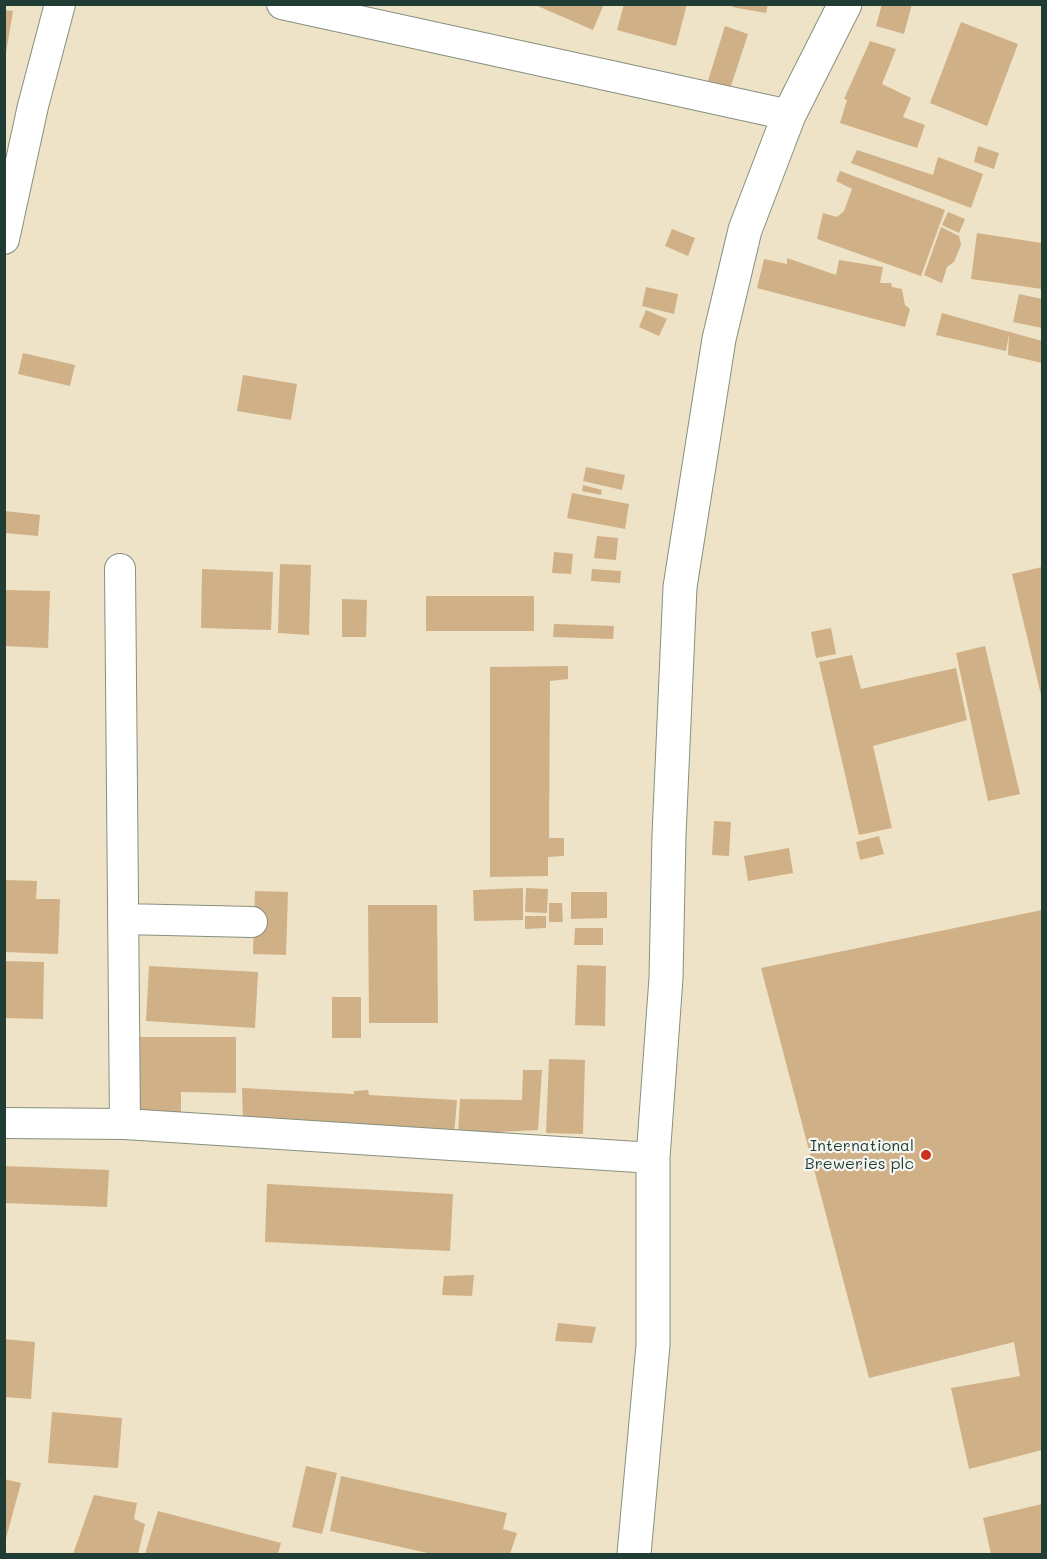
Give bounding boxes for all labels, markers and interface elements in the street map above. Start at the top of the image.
place label: International Breweries plc [805,1136,914,1174]
marker: International Breweries plc [919,1148,933,1162]

